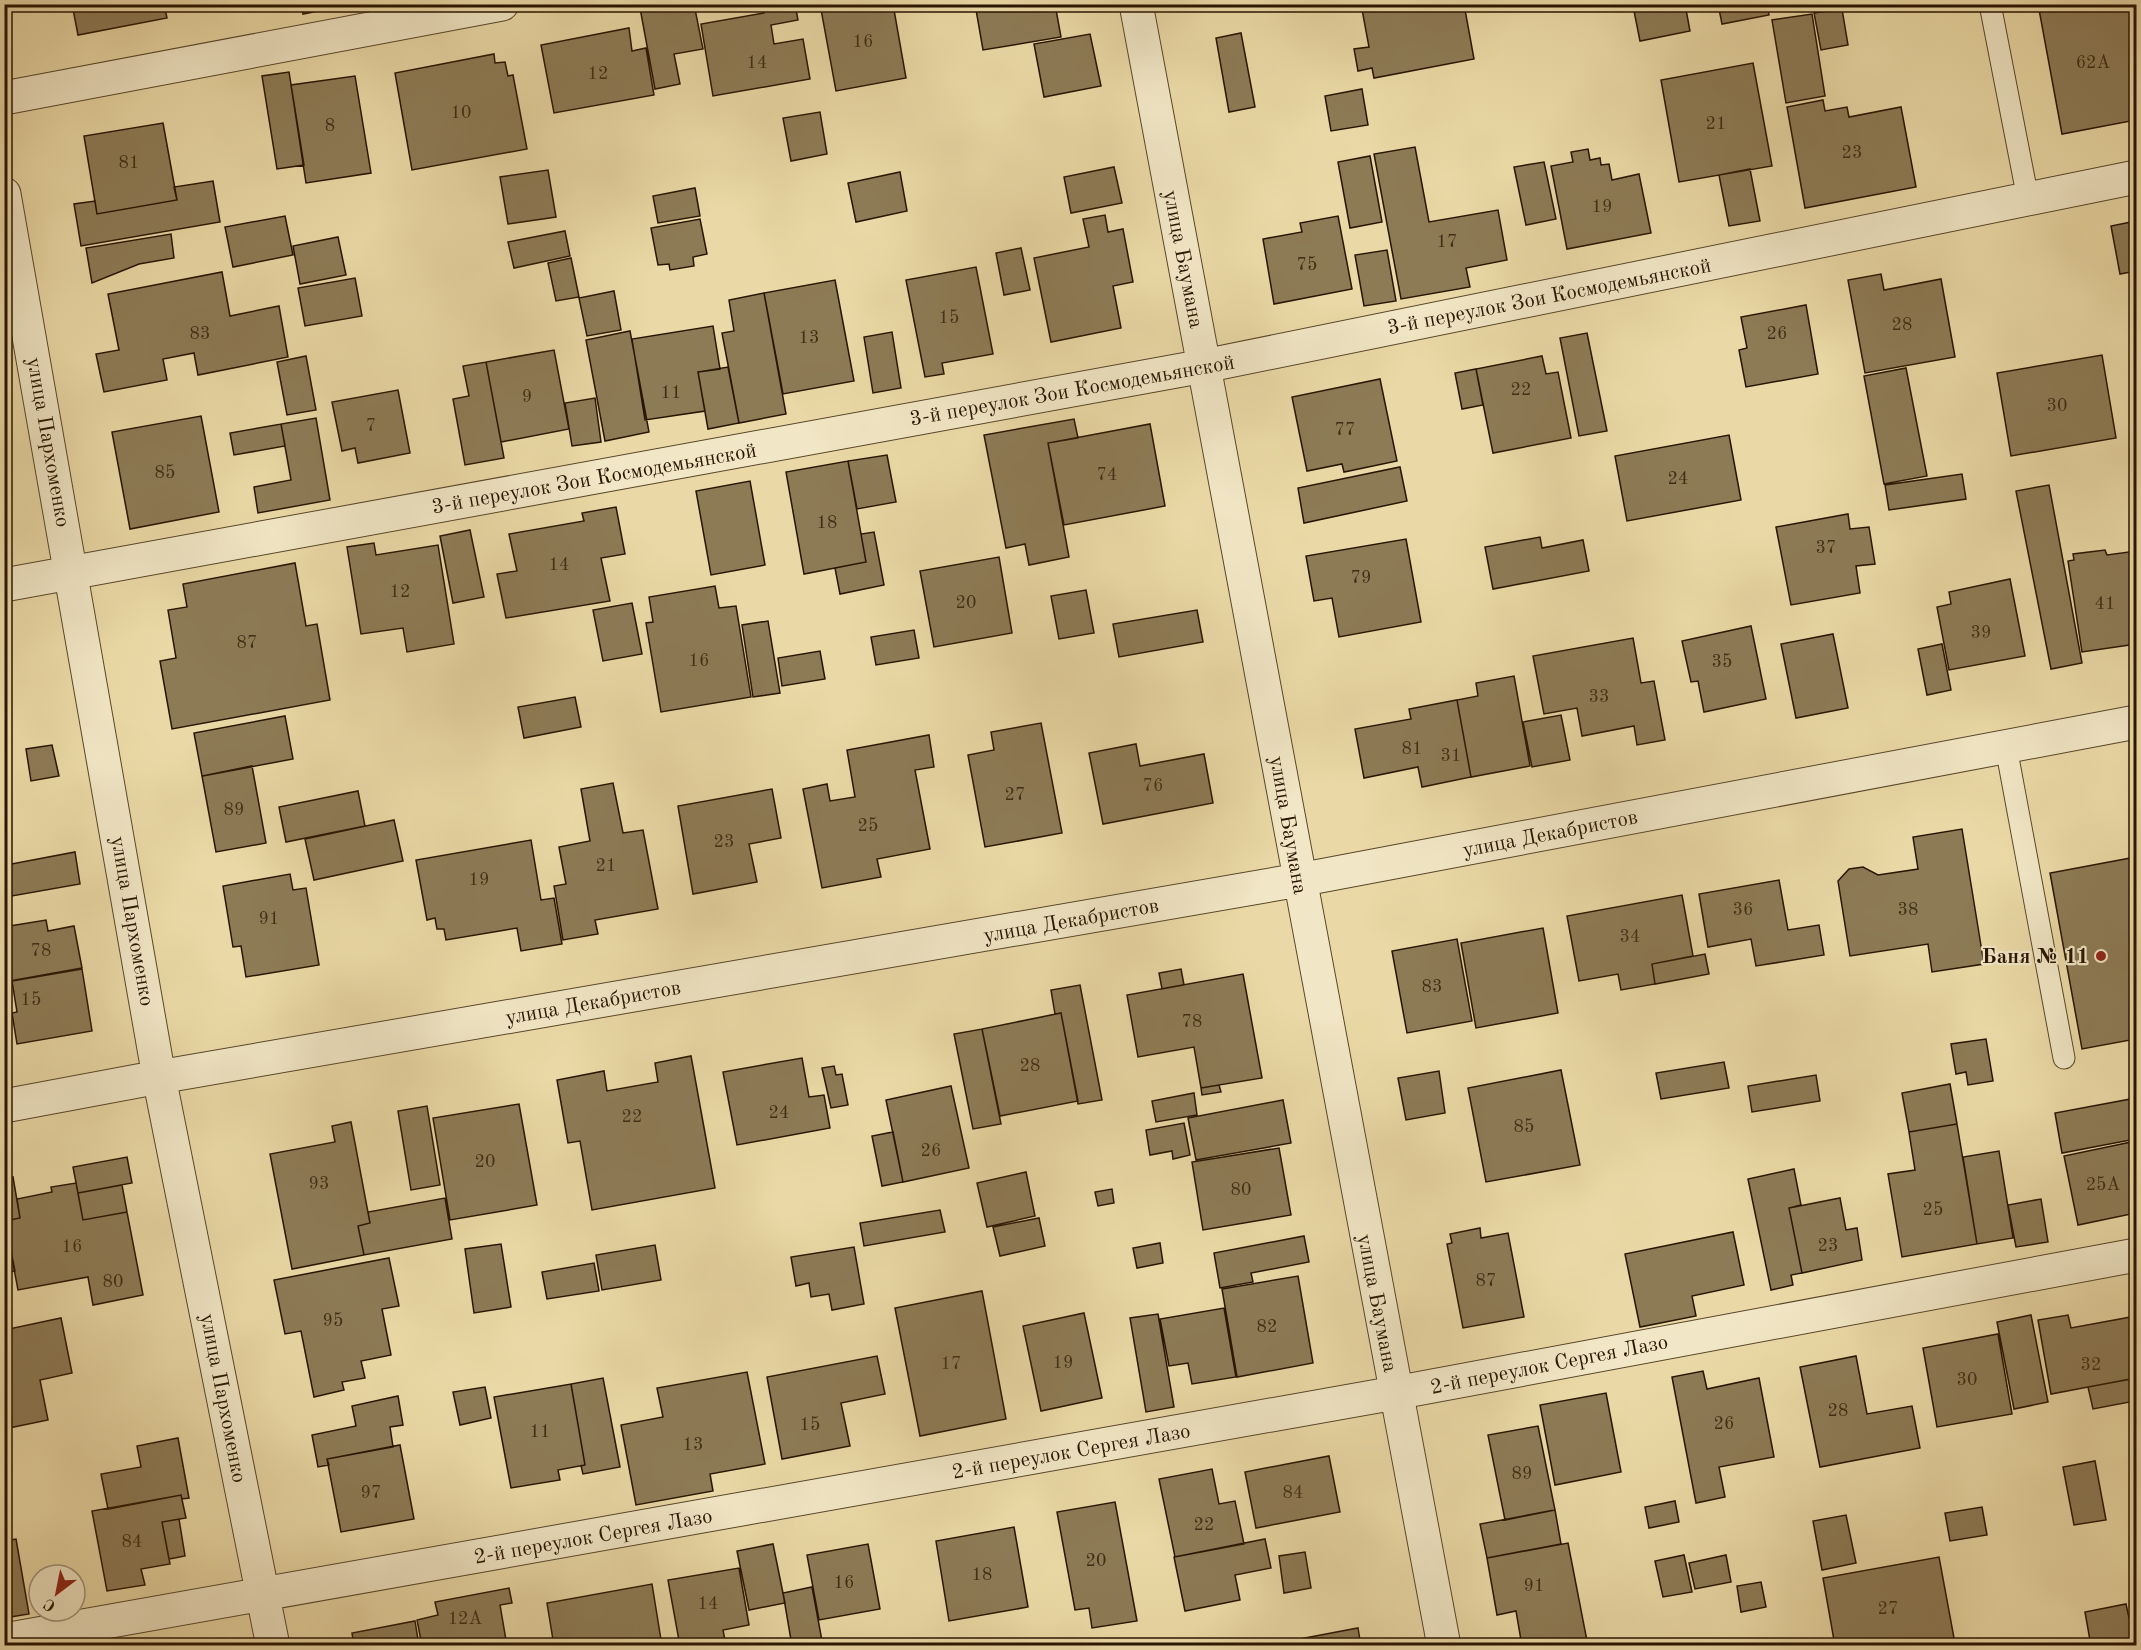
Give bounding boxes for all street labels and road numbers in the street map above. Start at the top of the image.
street label: улица Баумана [1159,188,1206,330]
street label: 3-й переулок Зои Космодемьянской [1386,256,1713,339]
street label: 3-й переулок Зои Космодемьянской [908,353,1236,430]
street label: улица Пархоменко [22,356,73,529]
street label: 3-й переулок Зои Космодемьянской [430,441,758,518]
street label: улица Баумана [1265,754,1310,896]
street label: улица Декабристов [1461,807,1640,862]
street label: улица Пархоменко [106,835,157,1008]
street label: улица Декабристов [982,896,1161,947]
street label: улица Декабристов [504,978,683,1029]
street label: улица Баумана [1353,1232,1400,1374]
street label: улица Пархоменко [196,1312,249,1485]
street label: 2-й переулок Сергея Лазо [1429,1332,1670,1399]
street label: 2-й переулок Сергея Лазо [950,1421,1192,1484]
street label: 2-й переулок Сергея Лазо [472,1506,714,1569]

